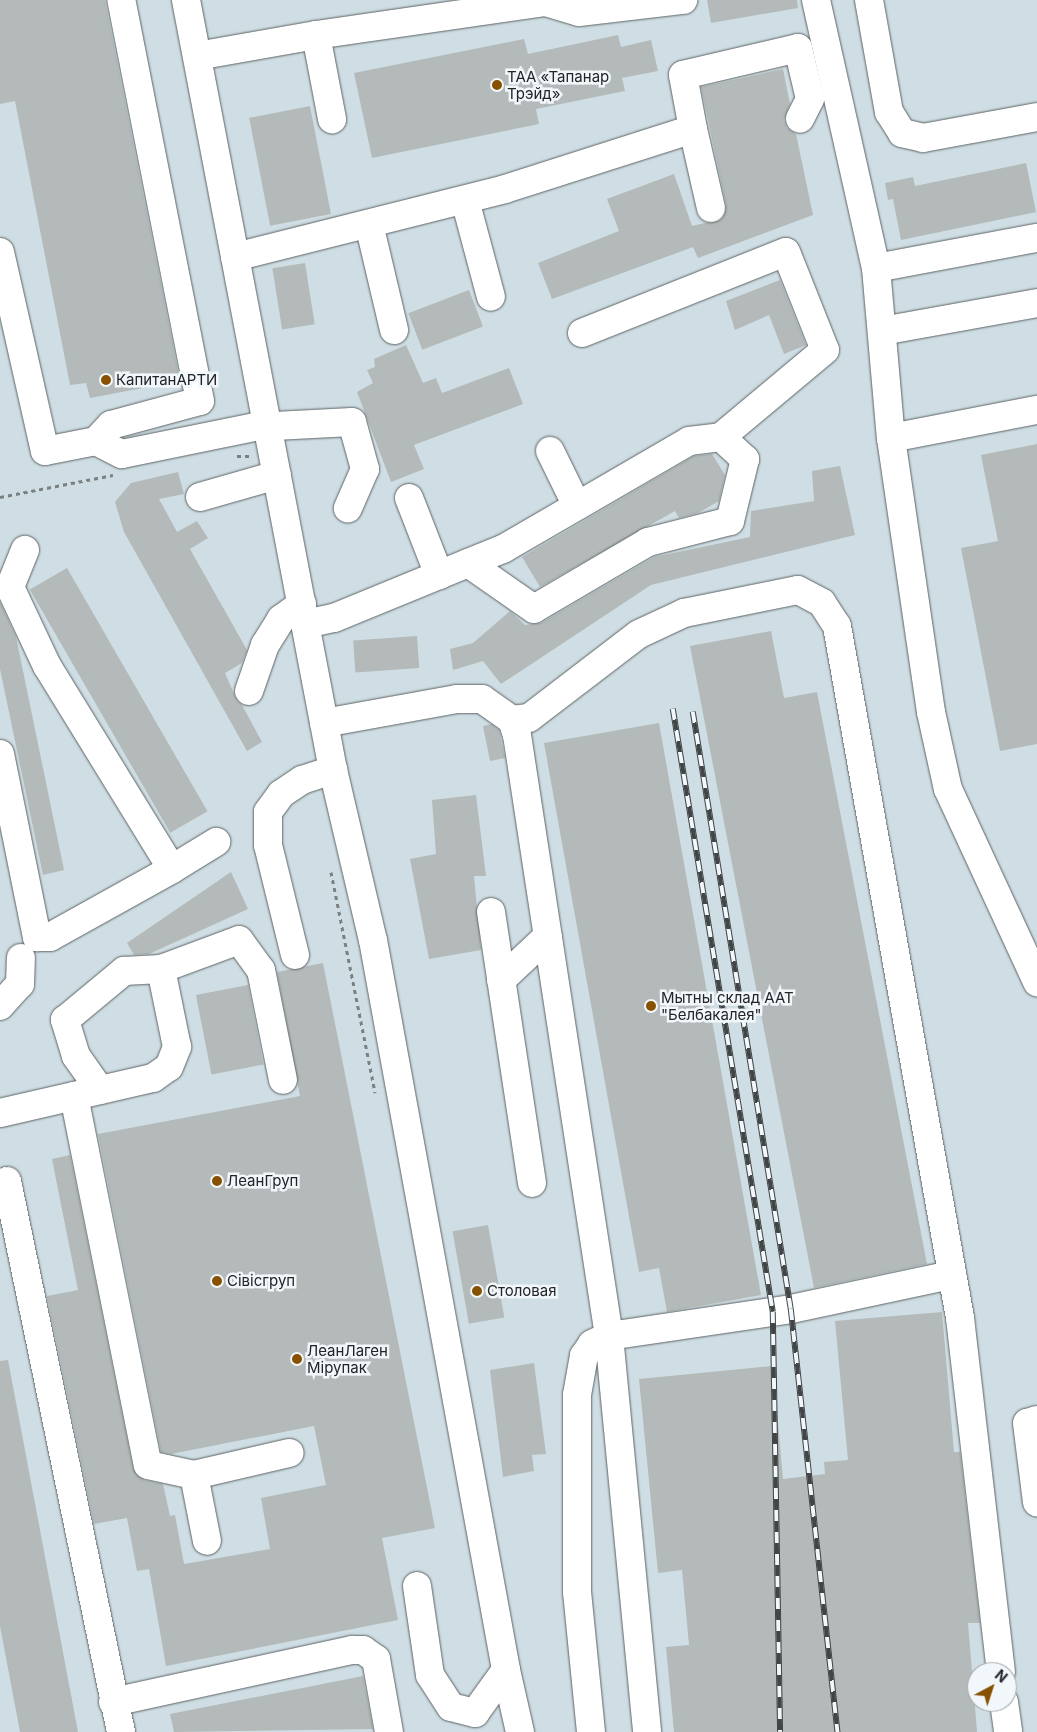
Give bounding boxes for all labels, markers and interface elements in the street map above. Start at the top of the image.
place label: ТАА «Тапанар Трэйд» [507,67,609,102]
marker: ТАА «Тапанар Трэйд» [491,79,503,91]
place label: КапитанАРТИ [116,371,217,389]
marker: КапитанАРТИ [100,374,112,386]
place label: Мытны склад ААТ "Белбакалея" [661,988,794,1023]
marker: Мытны склад ААТ "Белбакалея" [645,1000,657,1012]
place label: ЛеанГруп [227,1172,298,1190]
marker: ЛеанГруп [211,1175,223,1187]
place label: Сівісгруп [227,1272,295,1290]
marker: Сівісгруп [211,1275,223,1287]
place label: Столовая [487,1282,557,1300]
marker: Столовая [471,1285,483,1297]
place label: ЛеанЛаген Мірупак [307,1341,388,1376]
marker: ЛеанЛаген Мірупак [291,1353,303,1365]
north arrow [967,1662,1017,1712]
text: N [992,1666,1011,1686]

